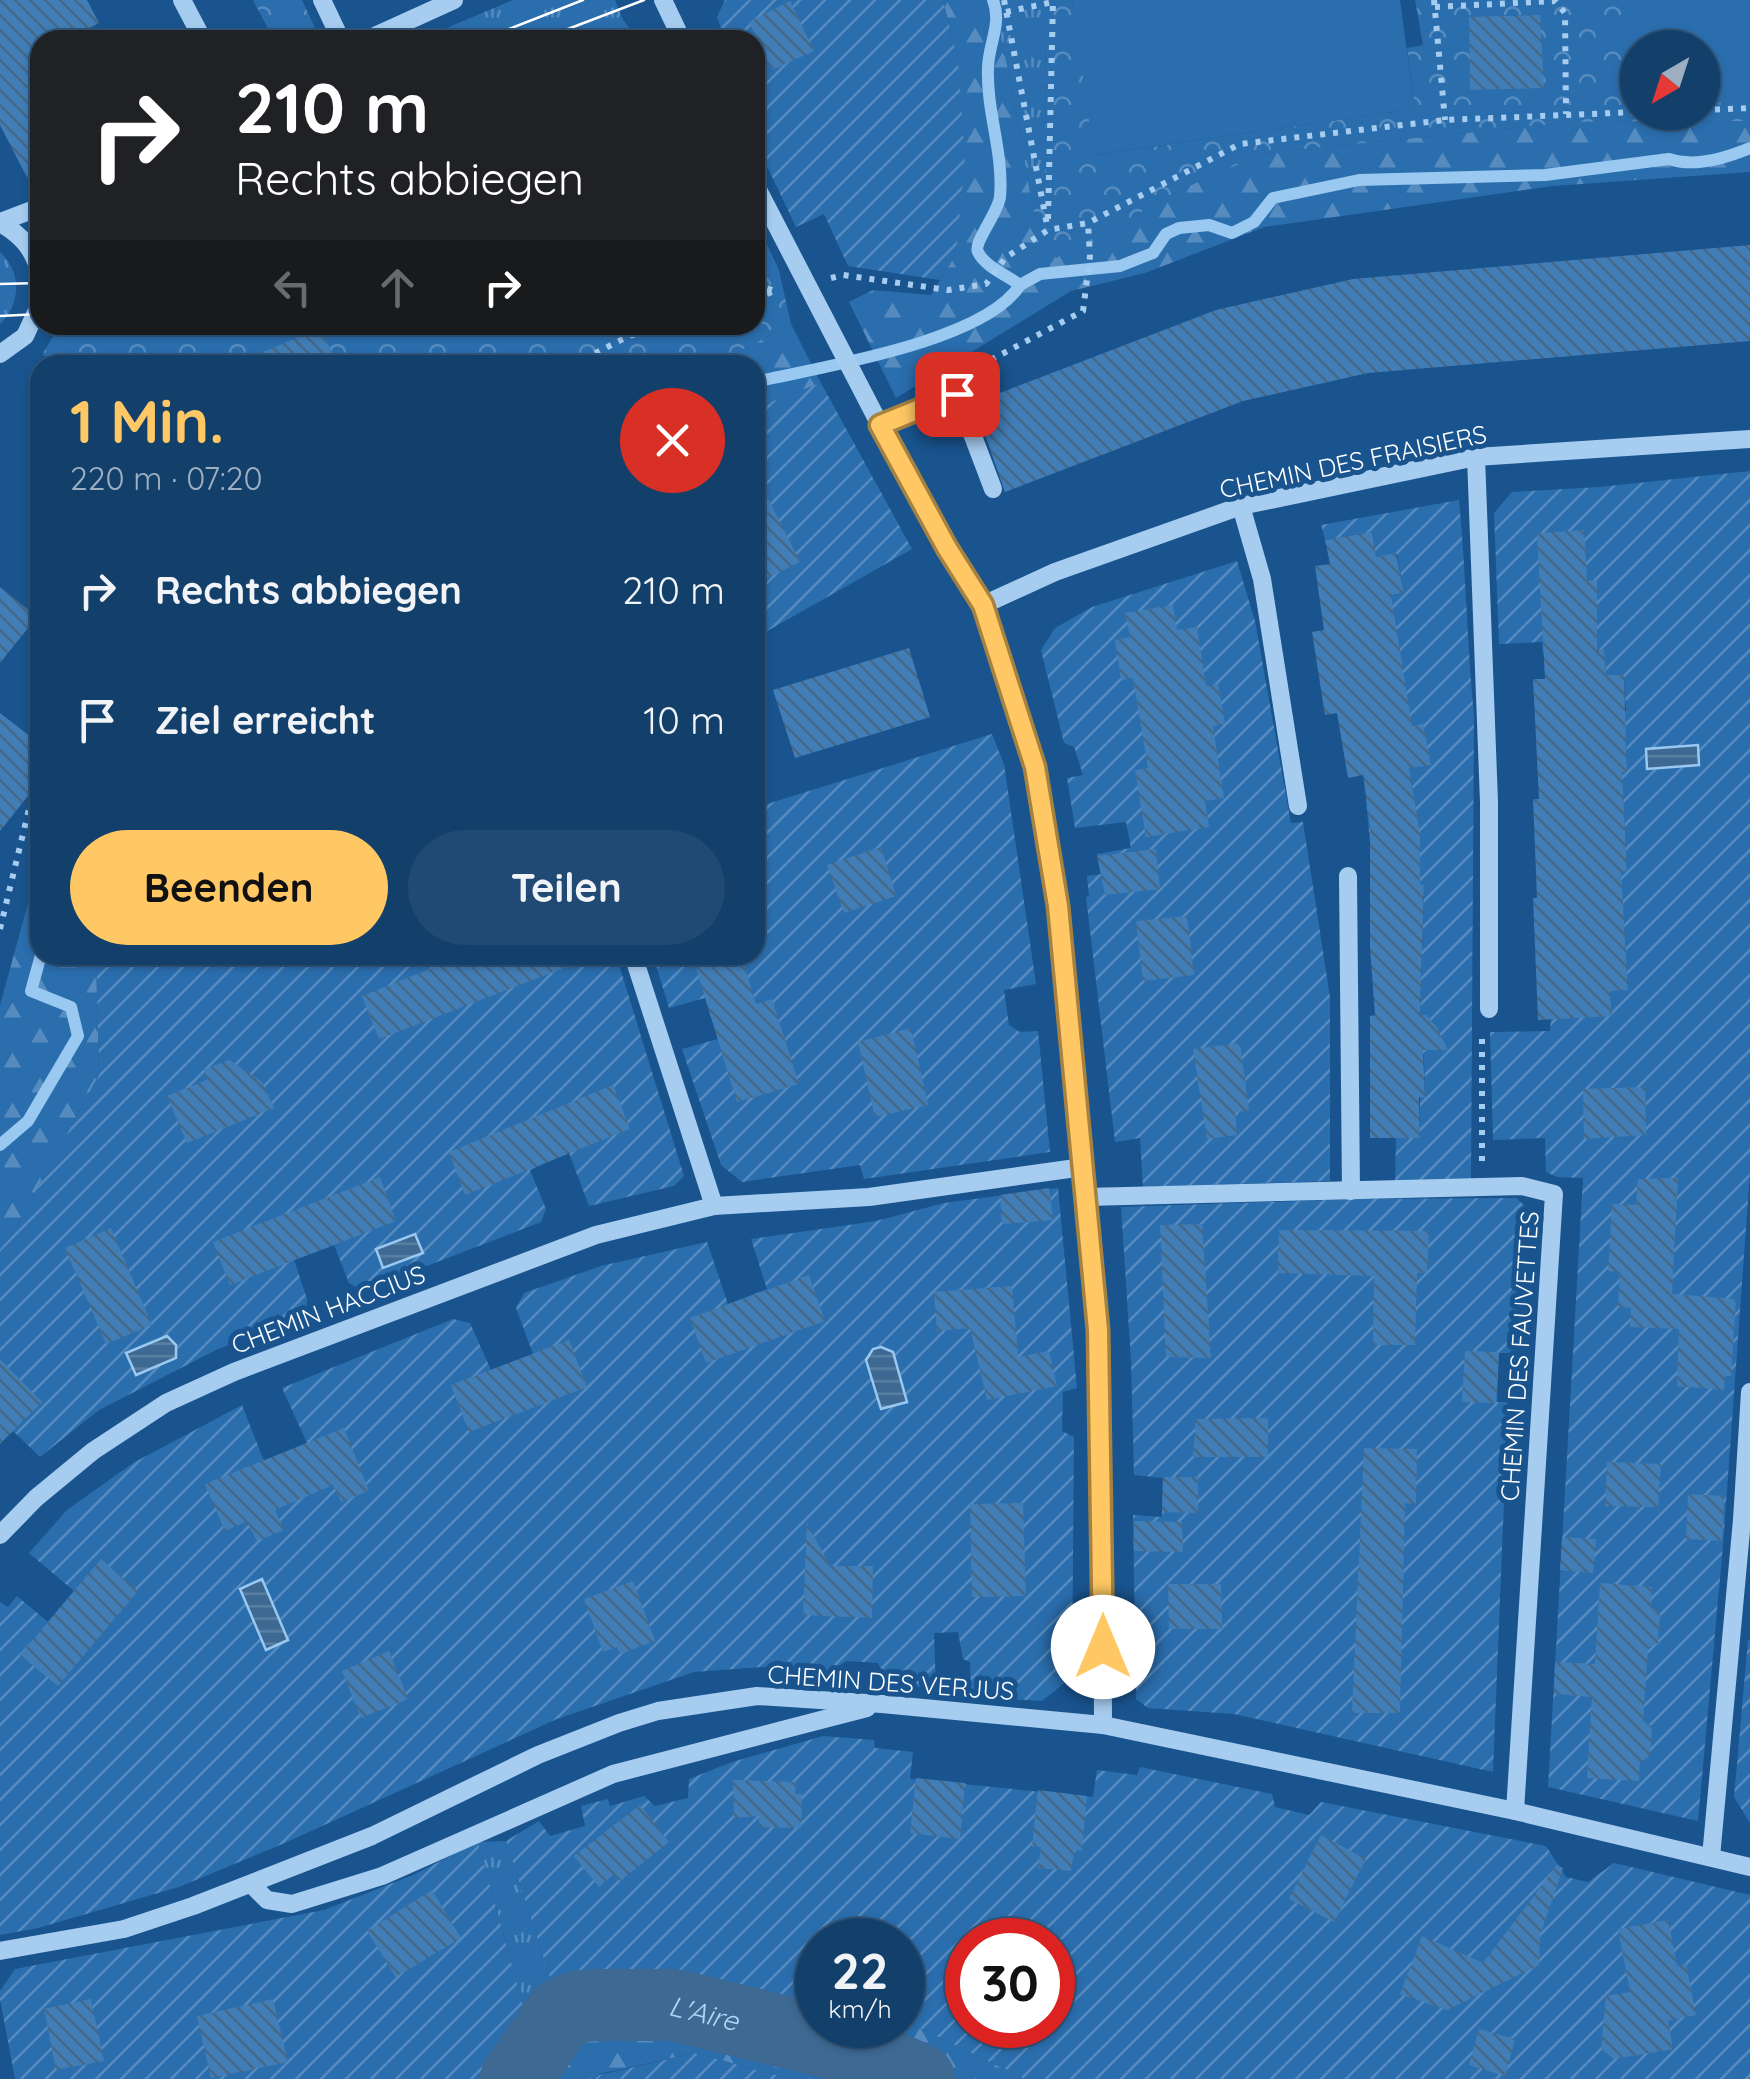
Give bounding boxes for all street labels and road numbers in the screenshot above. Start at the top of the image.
street label: CHEMIN DES FRAISIERS [1217,418,1489,504]
street label: CHEMIN DES FAUVETTES [1493,1210,1545,1502]
street label: CHEMIN HACCIUS [227,1258,429,1360]
street label: CHEMIN DES VERJUS [767,1658,1015,1706]

